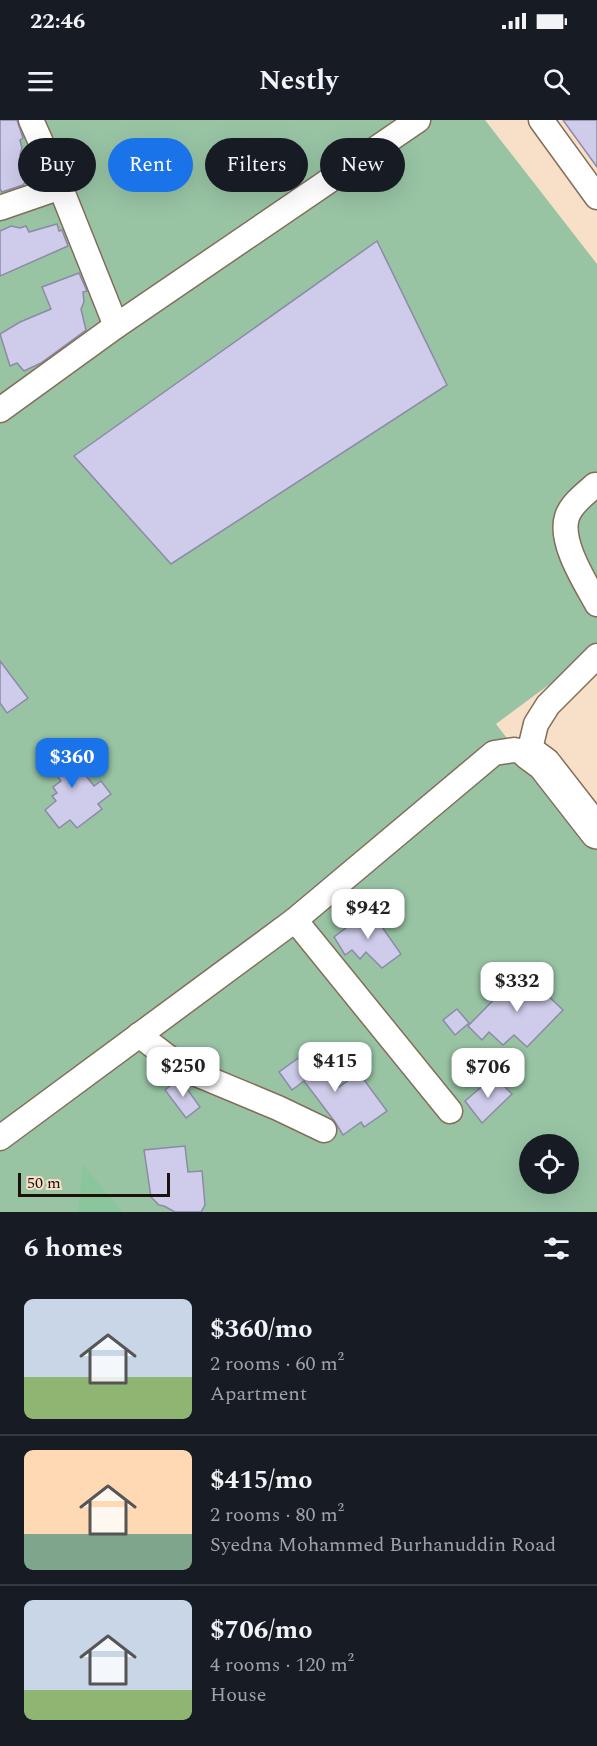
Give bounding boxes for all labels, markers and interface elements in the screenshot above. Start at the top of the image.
text: 22:46 [30,5,85,38]
text: Nestly [259,60,338,102]
icon: menu [24,65,57,98]
icon: search [540,65,573,98]
chip: Buy [18,138,96,192]
chip: Rent [108,138,193,192]
chip: Filters [205,138,308,192]
chip: New [320,138,405,192]
pin: $360 [36,738,108,789]
text: $360 [50,742,94,772]
pin: $942 [332,889,404,940]
text: $942 [346,893,390,923]
pin: $332 [481,962,553,1013]
text: $332 [495,966,539,996]
pin: $415 [299,1042,371,1093]
text: $415 [313,1046,357,1076]
pin: $250 [147,1047,219,1098]
pin: $706 [452,1048,524,1099]
text: $250 [161,1051,205,1081]
text: $706 [466,1052,510,1082]
map controls [519,1134,579,1194]
button: locate [519,1134,579,1194]
scale bar [18,1170,170,1198]
text: 50 m [27,1171,61,1195]
text: 6 homes [24,1228,123,1268]
icon: filters [540,1232,573,1265]
text: $360/mo [210,1309,313,1349]
icon: home [72,1323,144,1395]
text: 2 rooms · 60 m² [210,1349,344,1379]
text: Apartment [210,1379,307,1409]
text: $415/mo [210,1460,313,1500]
icon: home [72,1474,144,1546]
text: 2 rooms · 80 m² [210,1500,344,1530]
text: Syedna Mohammed Burhanuddin Road [210,1530,556,1560]
text: $706/mo [210,1610,313,1650]
icon: home [72,1624,144,1696]
text: 4 rooms · 120 m² [210,1650,354,1680]
text: House [210,1680,267,1710]

